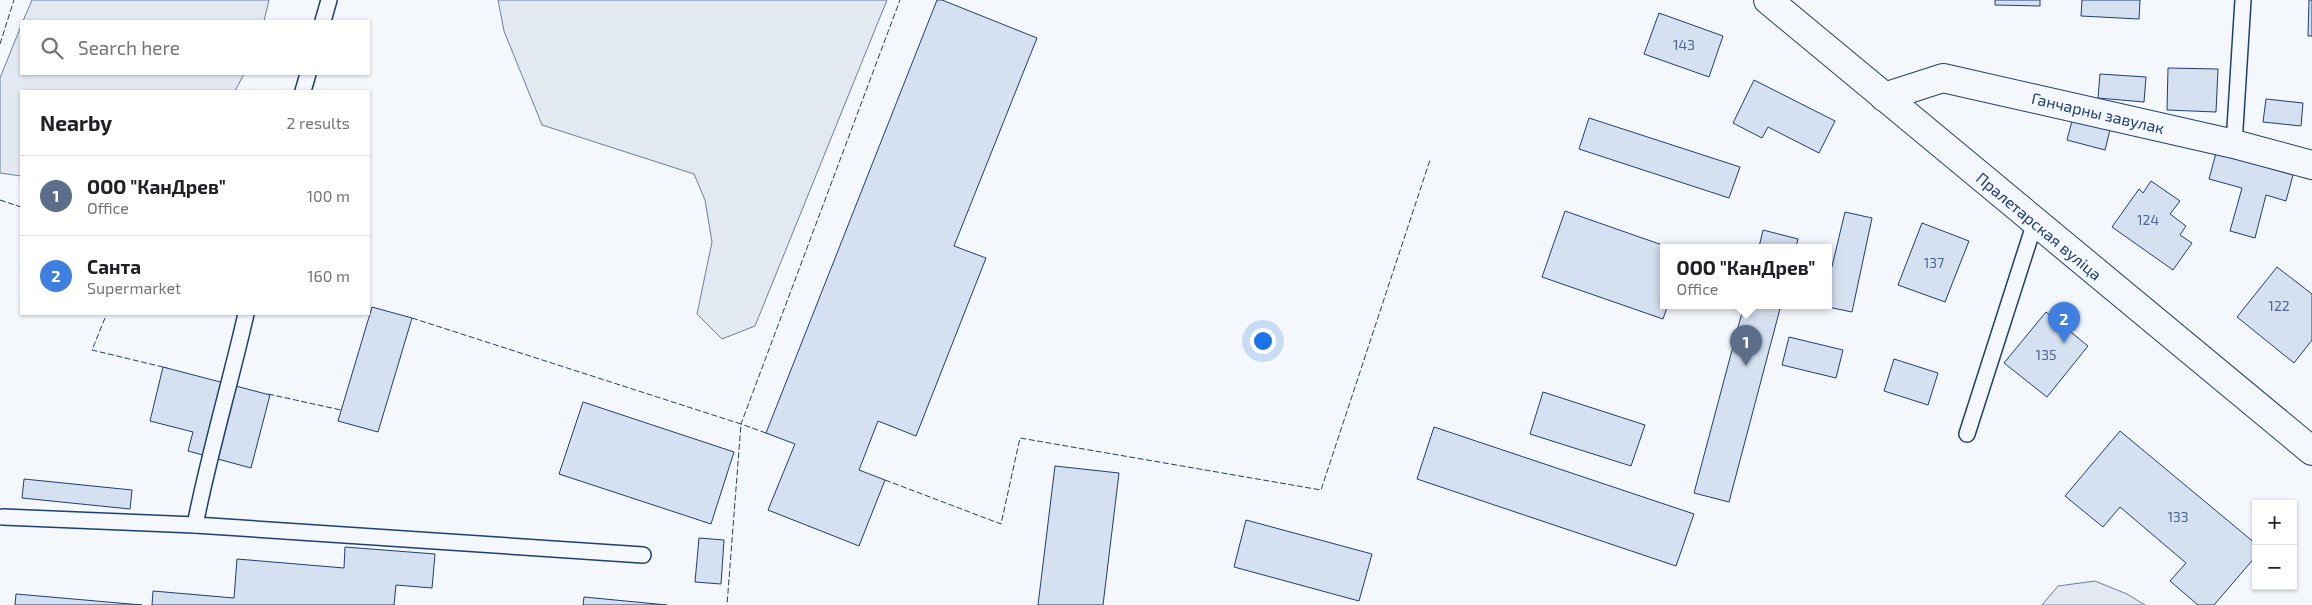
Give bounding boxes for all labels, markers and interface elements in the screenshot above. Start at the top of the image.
search box [20,20,370,75]
icon: search [38,34,66,62]
text: Search here [78,36,180,59]
house number: 143 [1673,36,1695,53]
street label: Ганчарны завулак [2030,88,2167,138]
text: Nearby [40,110,112,135]
text: 2 results [287,113,350,132]
street label: Пралетарская вуліца [1972,168,2106,284]
text: ООО "КанДрев" [87,175,226,198]
text: 1 [53,186,59,205]
text: 100 m [307,186,350,205]
text: Office [87,198,129,217]
house number: 124 [2137,211,2159,228]
popup [1660,244,1832,309]
house number: 137 [1924,254,1944,271]
text: Санта [87,255,141,278]
text: ООО "КанДрев" [1677,256,1815,279]
text: 2 [51,266,61,285]
text: 160 m [307,266,350,285]
text: Supermarket [87,278,181,297]
text: Office [1677,279,1718,298]
house number: 122 [2268,297,2290,314]
pin: 2 [2048,302,2080,343]
pin: 1 [1730,325,1762,366]
your location [1250,328,1276,354]
house number: 135 [2036,346,2056,363]
map controls [2252,500,2297,590]
button: + [2252,500,2297,545]
house number: 133 [2167,508,2189,525]
button: − [2252,545,2297,590]

